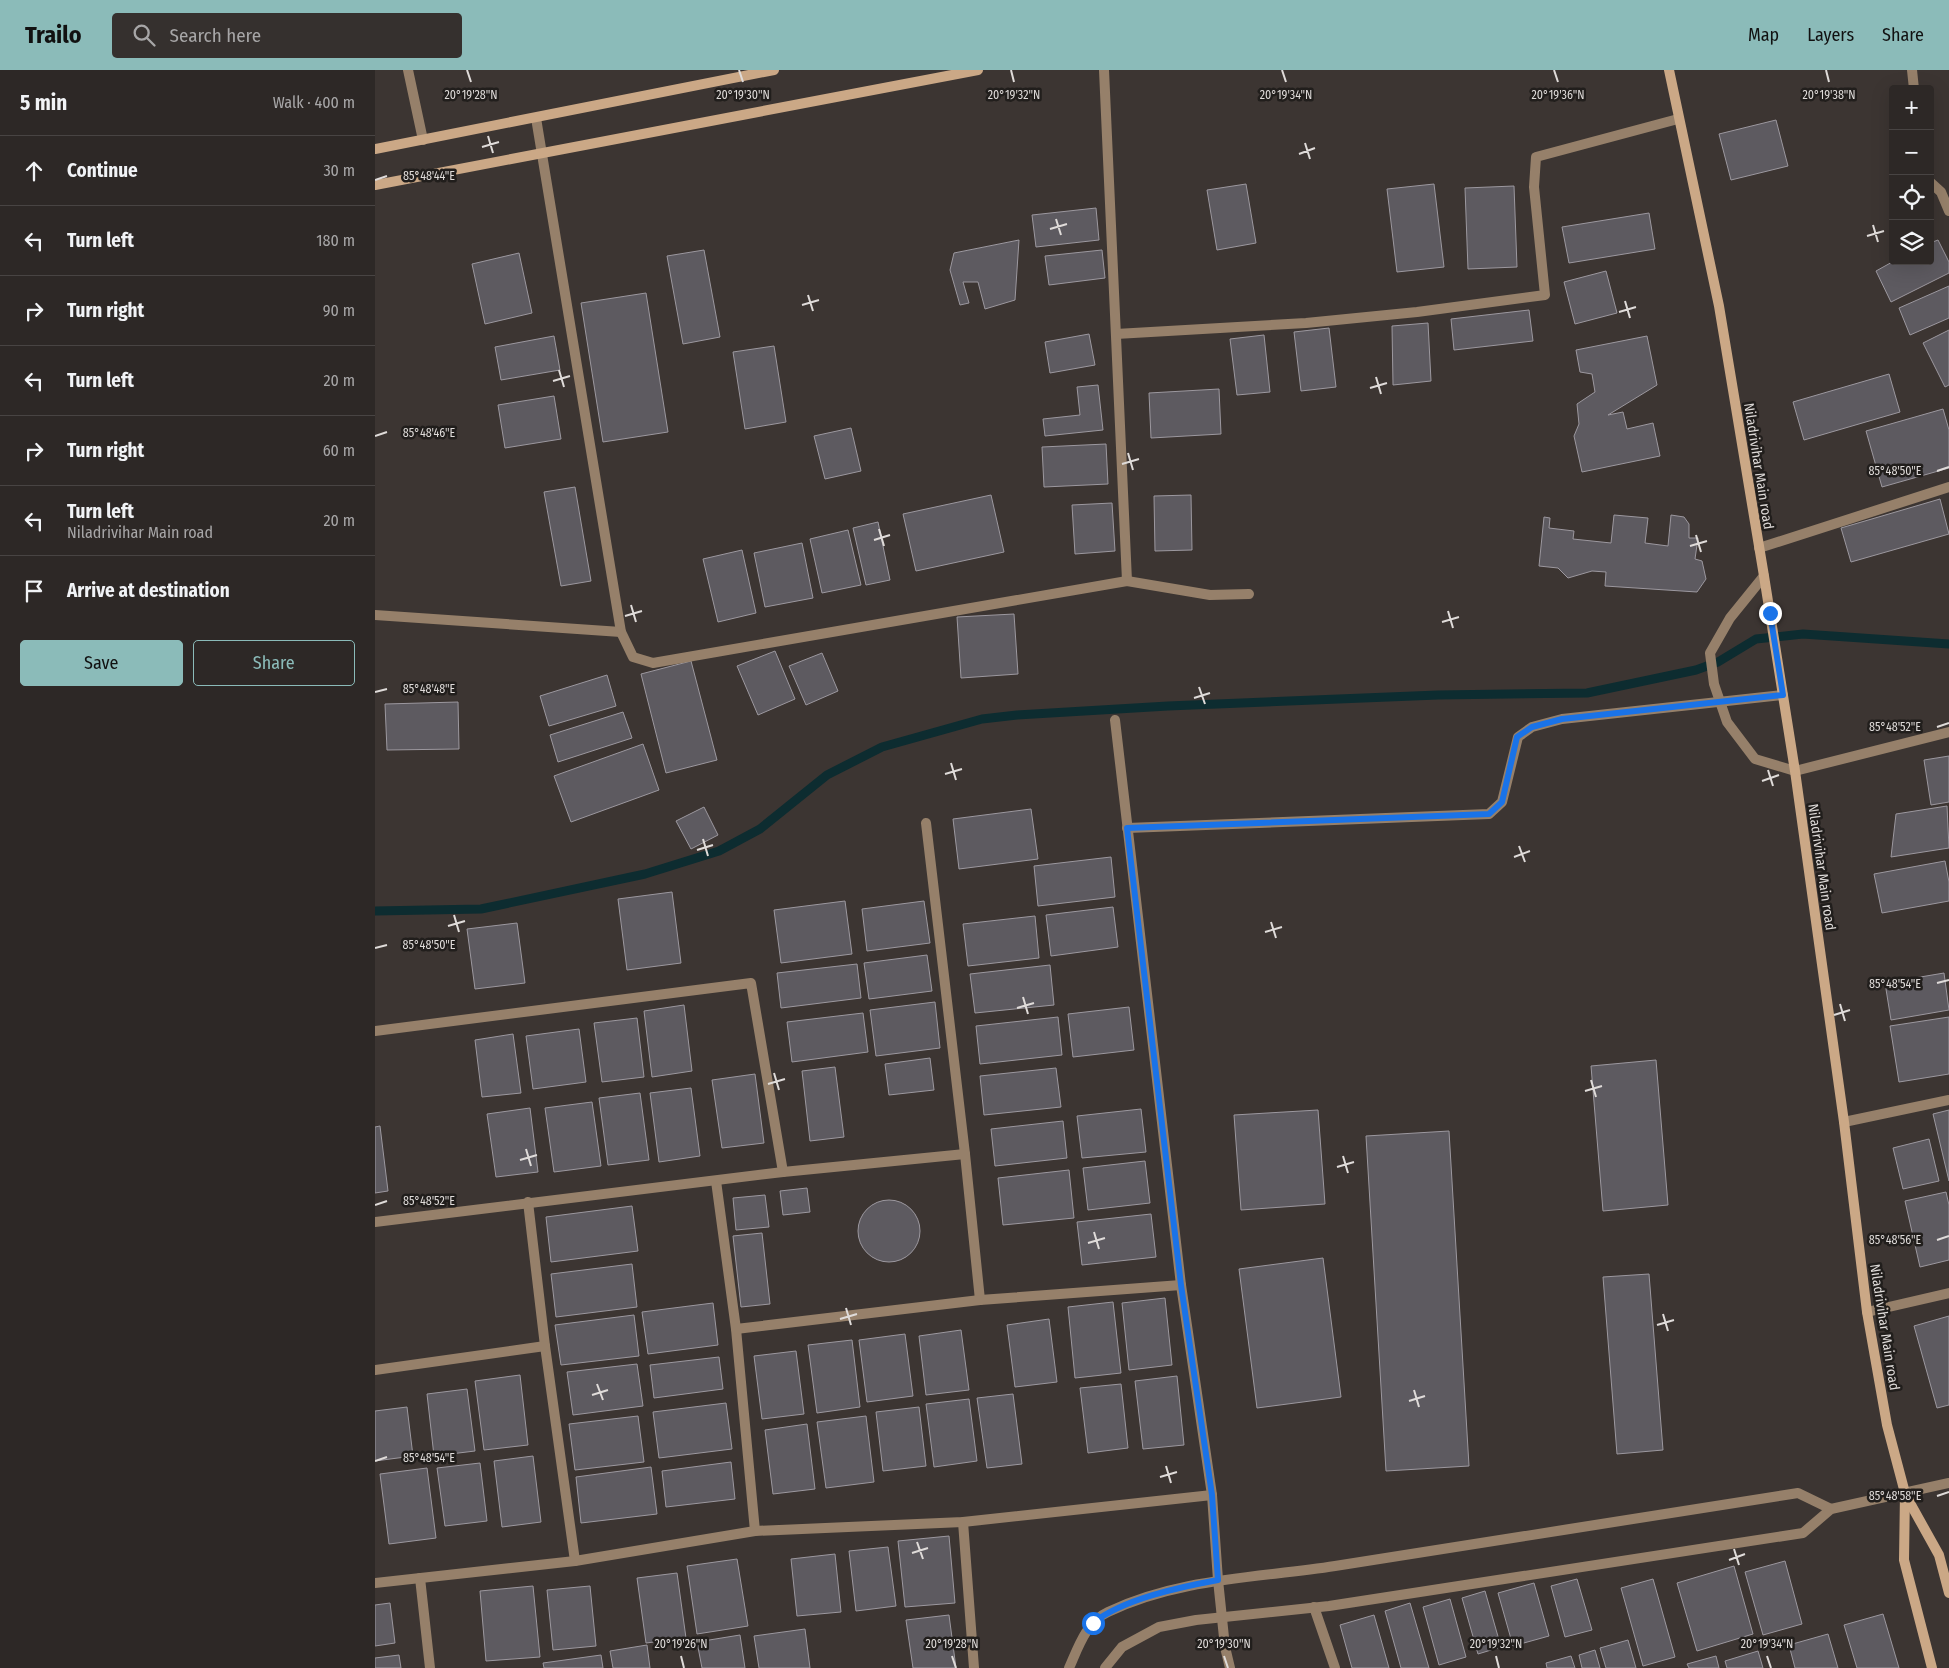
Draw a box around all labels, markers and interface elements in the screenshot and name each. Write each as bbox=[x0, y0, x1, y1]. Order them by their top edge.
search box bbox=[112, 13, 462, 58]
text: Trailo bbox=[25, 21, 82, 49]
icon: search bbox=[130, 21, 158, 49]
text: Search here bbox=[170, 24, 261, 47]
text: Map bbox=[1748, 24, 1779, 46]
text: Layers bbox=[1807, 24, 1854, 46]
text: Share bbox=[1882, 24, 1924, 46]
map controls bbox=[1889, 85, 1934, 265]
button: + bbox=[1889, 85, 1934, 130]
text: 20°19'28"N bbox=[444, 88, 498, 102]
text: 20°19'30"N bbox=[716, 88, 770, 102]
text: 20°19'32"N bbox=[988, 88, 1040, 102]
text: 20°19'34"N bbox=[1260, 88, 1312, 102]
text: 20°19'36"N bbox=[1531, 88, 1585, 102]
text: 20°19'38"N bbox=[1802, 88, 1856, 102]
text: 5 min bbox=[20, 90, 67, 116]
text: Walk · 400 m bbox=[273, 93, 355, 112]
button: − bbox=[1889, 130, 1934, 175]
icon: ahead bbox=[20, 157, 48, 185]
text: Continue bbox=[67, 159, 138, 182]
text: 30 m bbox=[323, 161, 355, 180]
text: 85°48'44"E bbox=[403, 169, 455, 183]
button: locate bbox=[1889, 175, 1934, 220]
button: layers bbox=[1889, 220, 1934, 265]
icon: left bbox=[20, 227, 48, 255]
text: Turn left bbox=[67, 229, 134, 252]
text: 180 m bbox=[316, 231, 355, 250]
icon: right bbox=[20, 297, 48, 325]
text: Turn right bbox=[67, 299, 144, 322]
text: 90 m bbox=[323, 301, 355, 320]
icon: left bbox=[20, 367, 48, 395]
text: Turn left bbox=[67, 369, 134, 392]
text: 20 m bbox=[324, 371, 355, 390]
street label: Niladrivihar Main road bbox=[1740, 402, 1777, 530]
text: 85°48'46"E bbox=[403, 426, 456, 440]
icon: right bbox=[20, 437, 48, 465]
text: Turn right bbox=[67, 439, 144, 462]
text: 60 m bbox=[323, 441, 355, 460]
text: 85°48'50"E bbox=[1869, 464, 1922, 478]
text: Turn left bbox=[67, 500, 134, 523]
icon: left bbox=[20, 507, 48, 535]
text: 20 m bbox=[324, 511, 355, 530]
text: Niladrivihar Main road bbox=[67, 523, 213, 542]
icon: arrive bbox=[20, 577, 48, 605]
text: Arrive at destination bbox=[67, 579, 230, 602]
route end bbox=[1759, 602, 1782, 625]
button: Save bbox=[20, 640, 183, 686]
button: Share bbox=[193, 640, 355, 686]
text: 85°48'48"E bbox=[403, 682, 456, 696]
text: 85°48'52"E bbox=[1869, 720, 1921, 734]
street label: Niladrivihar Main road bbox=[1804, 803, 1839, 931]
text: 85°48'50"E bbox=[403, 938, 456, 952]
text: 85°48'54"E bbox=[1869, 977, 1921, 991]
text: 85°48'52"E bbox=[403, 1194, 455, 1208]
text: 85°48'56"E bbox=[1869, 1233, 1922, 1247]
street label: Niladrivihar Main road bbox=[1866, 1263, 1903, 1391]
text: 85°48'54"E bbox=[403, 1451, 455, 1465]
text: 85°48'58"E bbox=[1869, 1489, 1922, 1503]
route start bbox=[1082, 1612, 1105, 1635]
text: 20°19'26"N bbox=[655, 1637, 707, 1651]
text: 20°19'28"N bbox=[925, 1637, 979, 1651]
text: 20°19'30"N bbox=[1197, 1637, 1251, 1651]
text: 20°19'32"N bbox=[1470, 1637, 1522, 1651]
text: 20°19'34"N bbox=[1741, 1637, 1793, 1651]

